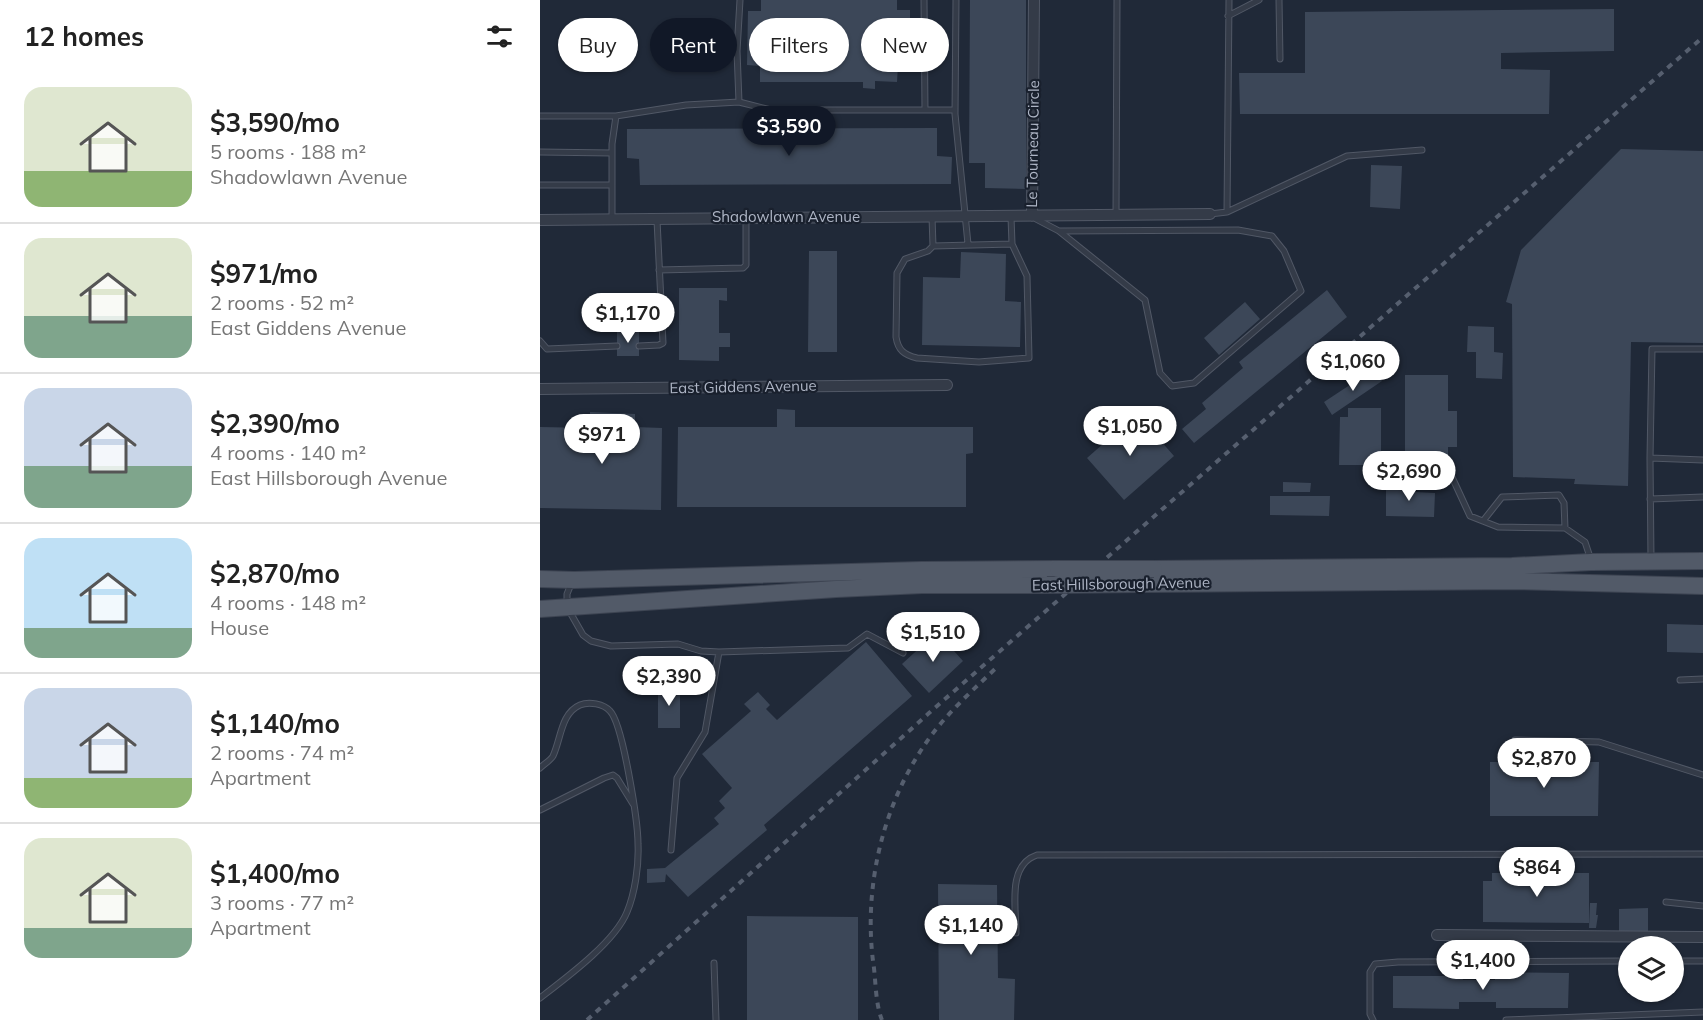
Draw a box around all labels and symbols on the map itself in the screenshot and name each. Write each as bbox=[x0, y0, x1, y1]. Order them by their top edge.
street label: Le Tourneau Circle bbox=[1022, 80, 1043, 208]
pin: $3,590 bbox=[740, 106, 838, 157]
street label: Shadowlawn Avenue bbox=[712, 207, 860, 226]
pin: $1,170 bbox=[579, 293, 677, 344]
pin: $1,060 bbox=[1304, 341, 1402, 392]
street label: East Giddens Avenue bbox=[669, 376, 817, 397]
pin: $1,050 bbox=[1081, 406, 1179, 457]
pin: $971 bbox=[566, 414, 638, 465]
pin: $2,690 bbox=[1360, 451, 1458, 502]
street label: East Hillsborough Avenue bbox=[1032, 572, 1210, 595]
pin: $1,510 bbox=[884, 612, 982, 663]
pin: $2,390 bbox=[620, 656, 718, 707]
pin: $2,870 bbox=[1495, 738, 1593, 789]
pin: $864 bbox=[1501, 847, 1573, 898]
pin: $1,140 bbox=[922, 905, 1020, 956]
pin: $1,400 bbox=[1434, 940, 1532, 991]

